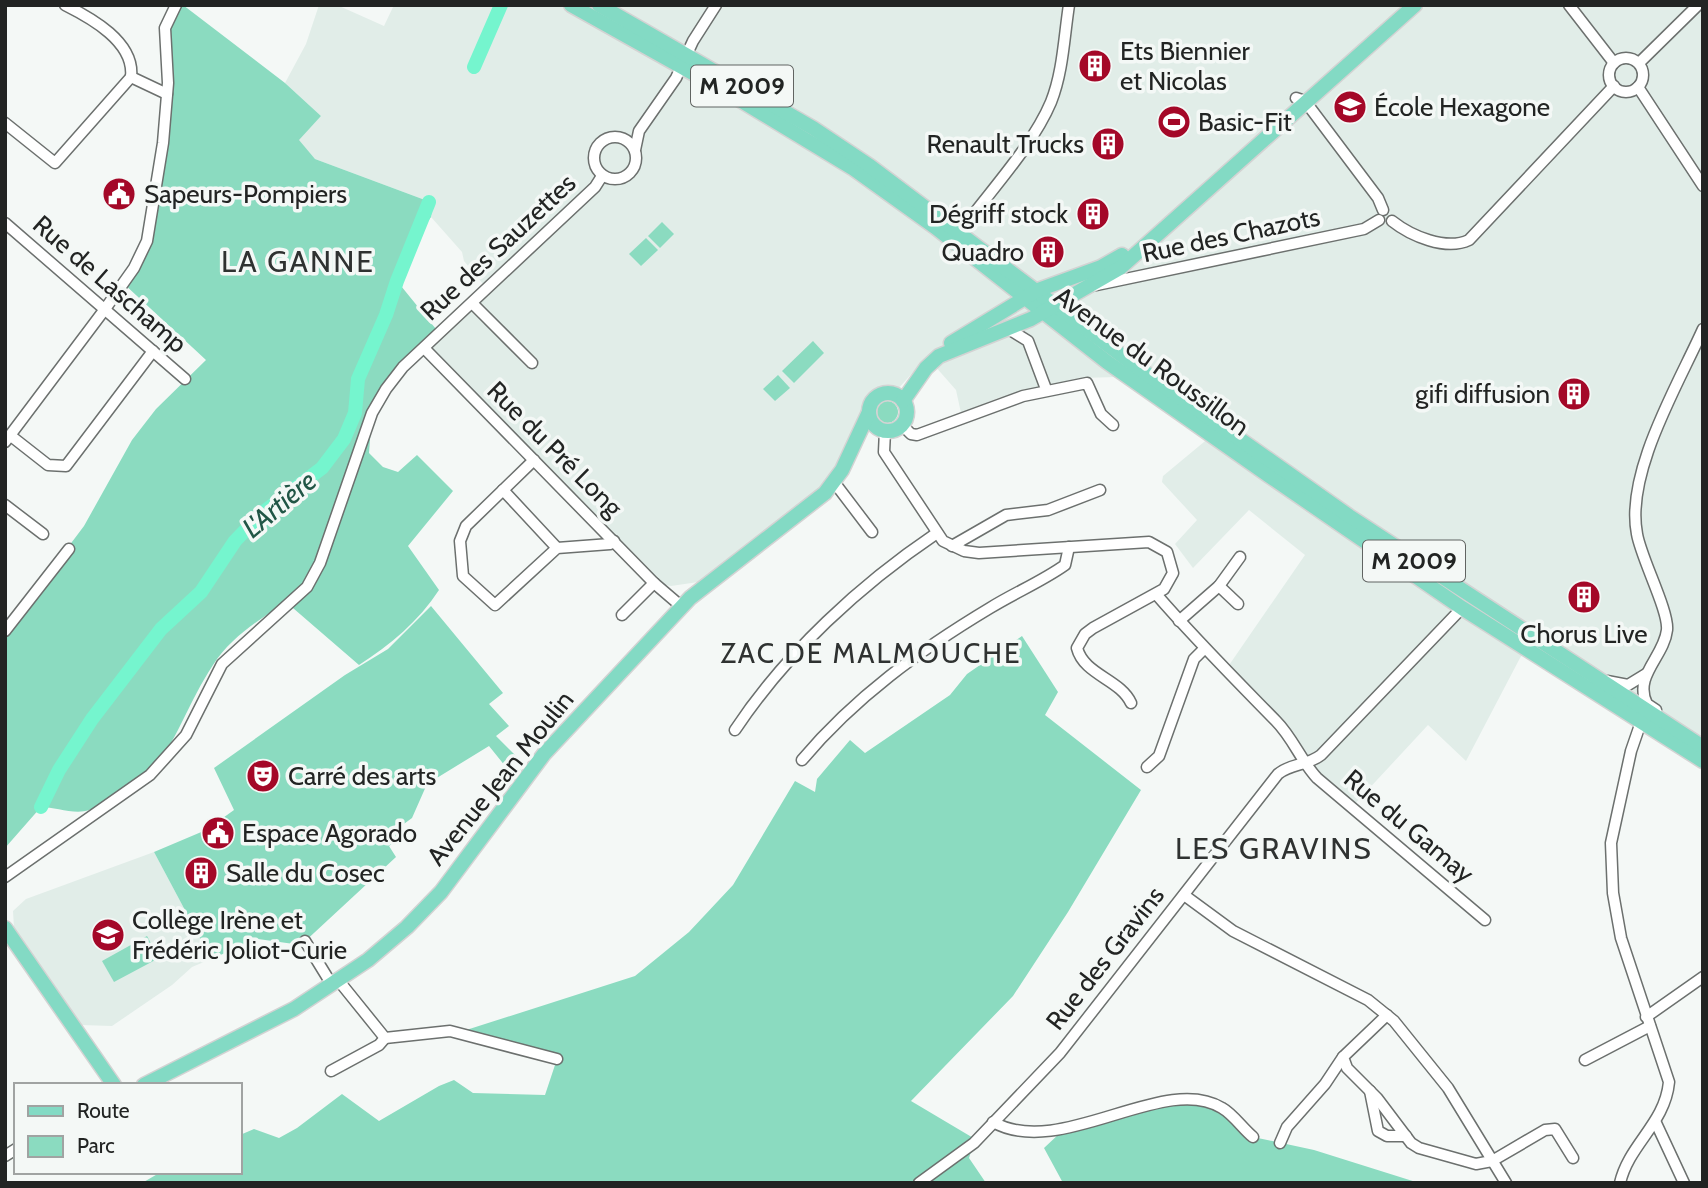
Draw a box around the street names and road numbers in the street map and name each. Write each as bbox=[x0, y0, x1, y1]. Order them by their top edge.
road number: M 2009 bbox=[691, 66, 793, 106]
street label: Rue des Sauzettes bbox=[414, 167, 582, 327]
street label: Rue des Chazots bbox=[1139, 201, 1323, 269]
street label: Rue de Laschamp bbox=[26, 208, 194, 360]
street label: Avenue du Roussillon bbox=[1048, 279, 1256, 443]
street label: Rue du Pré Long bbox=[481, 375, 630, 524]
road number: M 2009 bbox=[1363, 540, 1465, 582]
street label: Avenue Jean Moulin bbox=[420, 684, 580, 872]
street label: Rue du Gamay bbox=[1337, 762, 1481, 890]
street label: Rue des Gravins bbox=[1039, 880, 1171, 1036]

